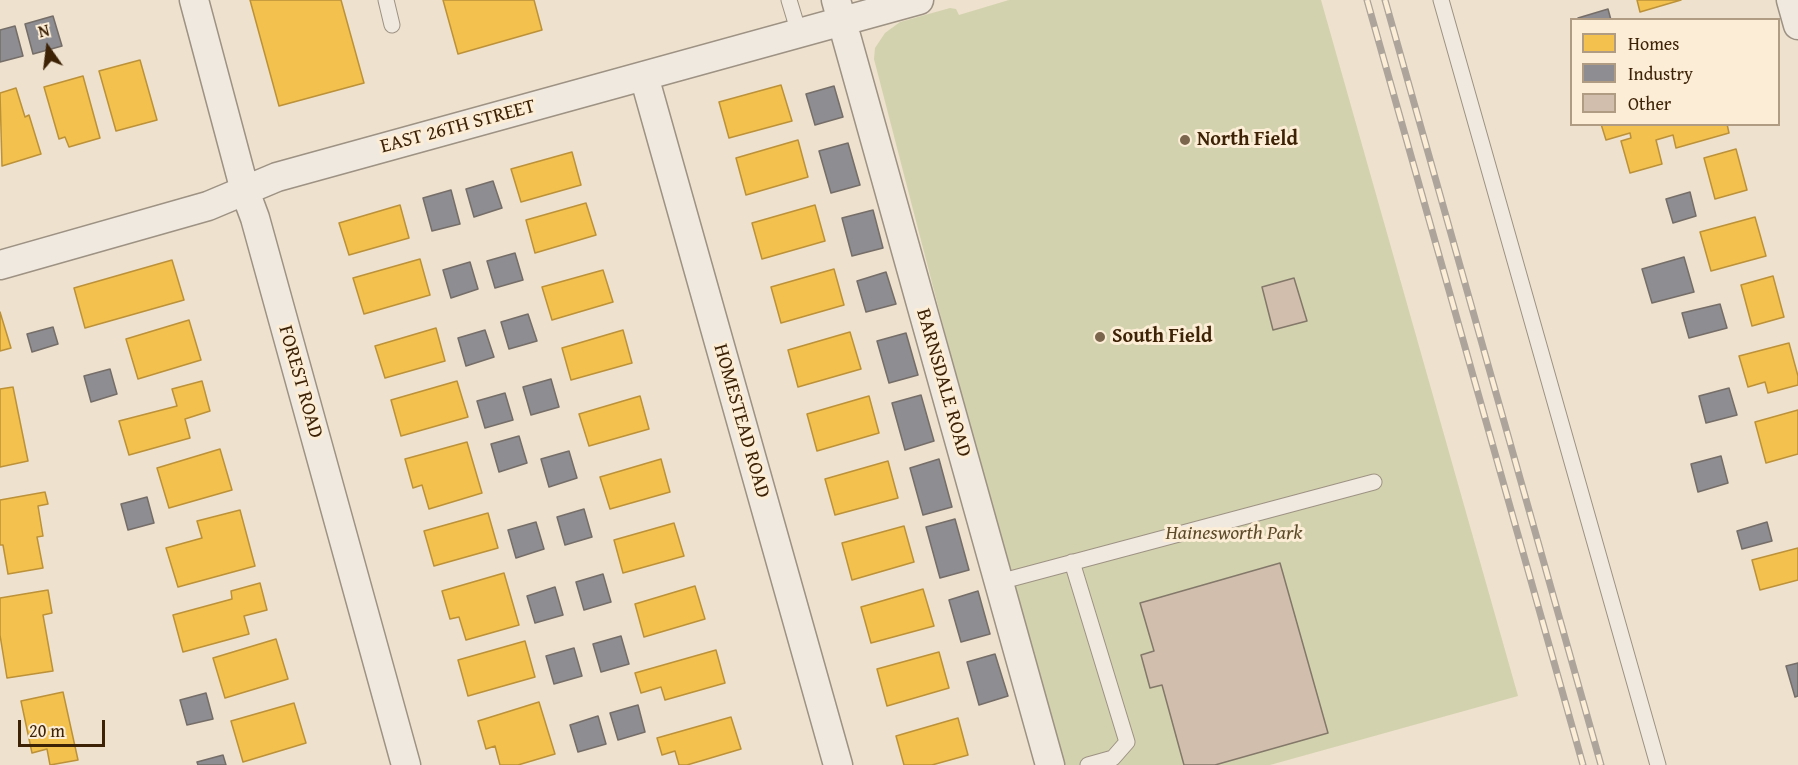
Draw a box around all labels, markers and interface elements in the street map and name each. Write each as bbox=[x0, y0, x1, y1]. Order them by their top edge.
north arrow bbox=[18, 18, 78, 78]
text: N bbox=[36, 18, 52, 43]
legend bbox=[1570, 18, 1780, 126]
text: Homes bbox=[1628, 30, 1679, 57]
text: Industry bbox=[1628, 60, 1693, 87]
text: Other bbox=[1628, 90, 1671, 117]
street label: EAST 26TH STREET bbox=[378, 95, 538, 159]
place label: North Field bbox=[1197, 128, 1298, 152]
marker: North Field bbox=[1178, 133, 1192, 147]
street label: BARNSDALE ROAD bbox=[910, 306, 976, 460]
street label: FOREST ROAD bbox=[272, 323, 328, 441]
place label: South Field bbox=[1112, 325, 1212, 349]
marker: South Field bbox=[1093, 330, 1107, 344]
street label: HOMESTEAD ROAD bbox=[708, 341, 774, 501]
park label: Hainesworth Park bbox=[1166, 522, 1302, 546]
scale bar bbox=[21, 708, 108, 746]
text: 20 m bbox=[29, 717, 65, 744]

